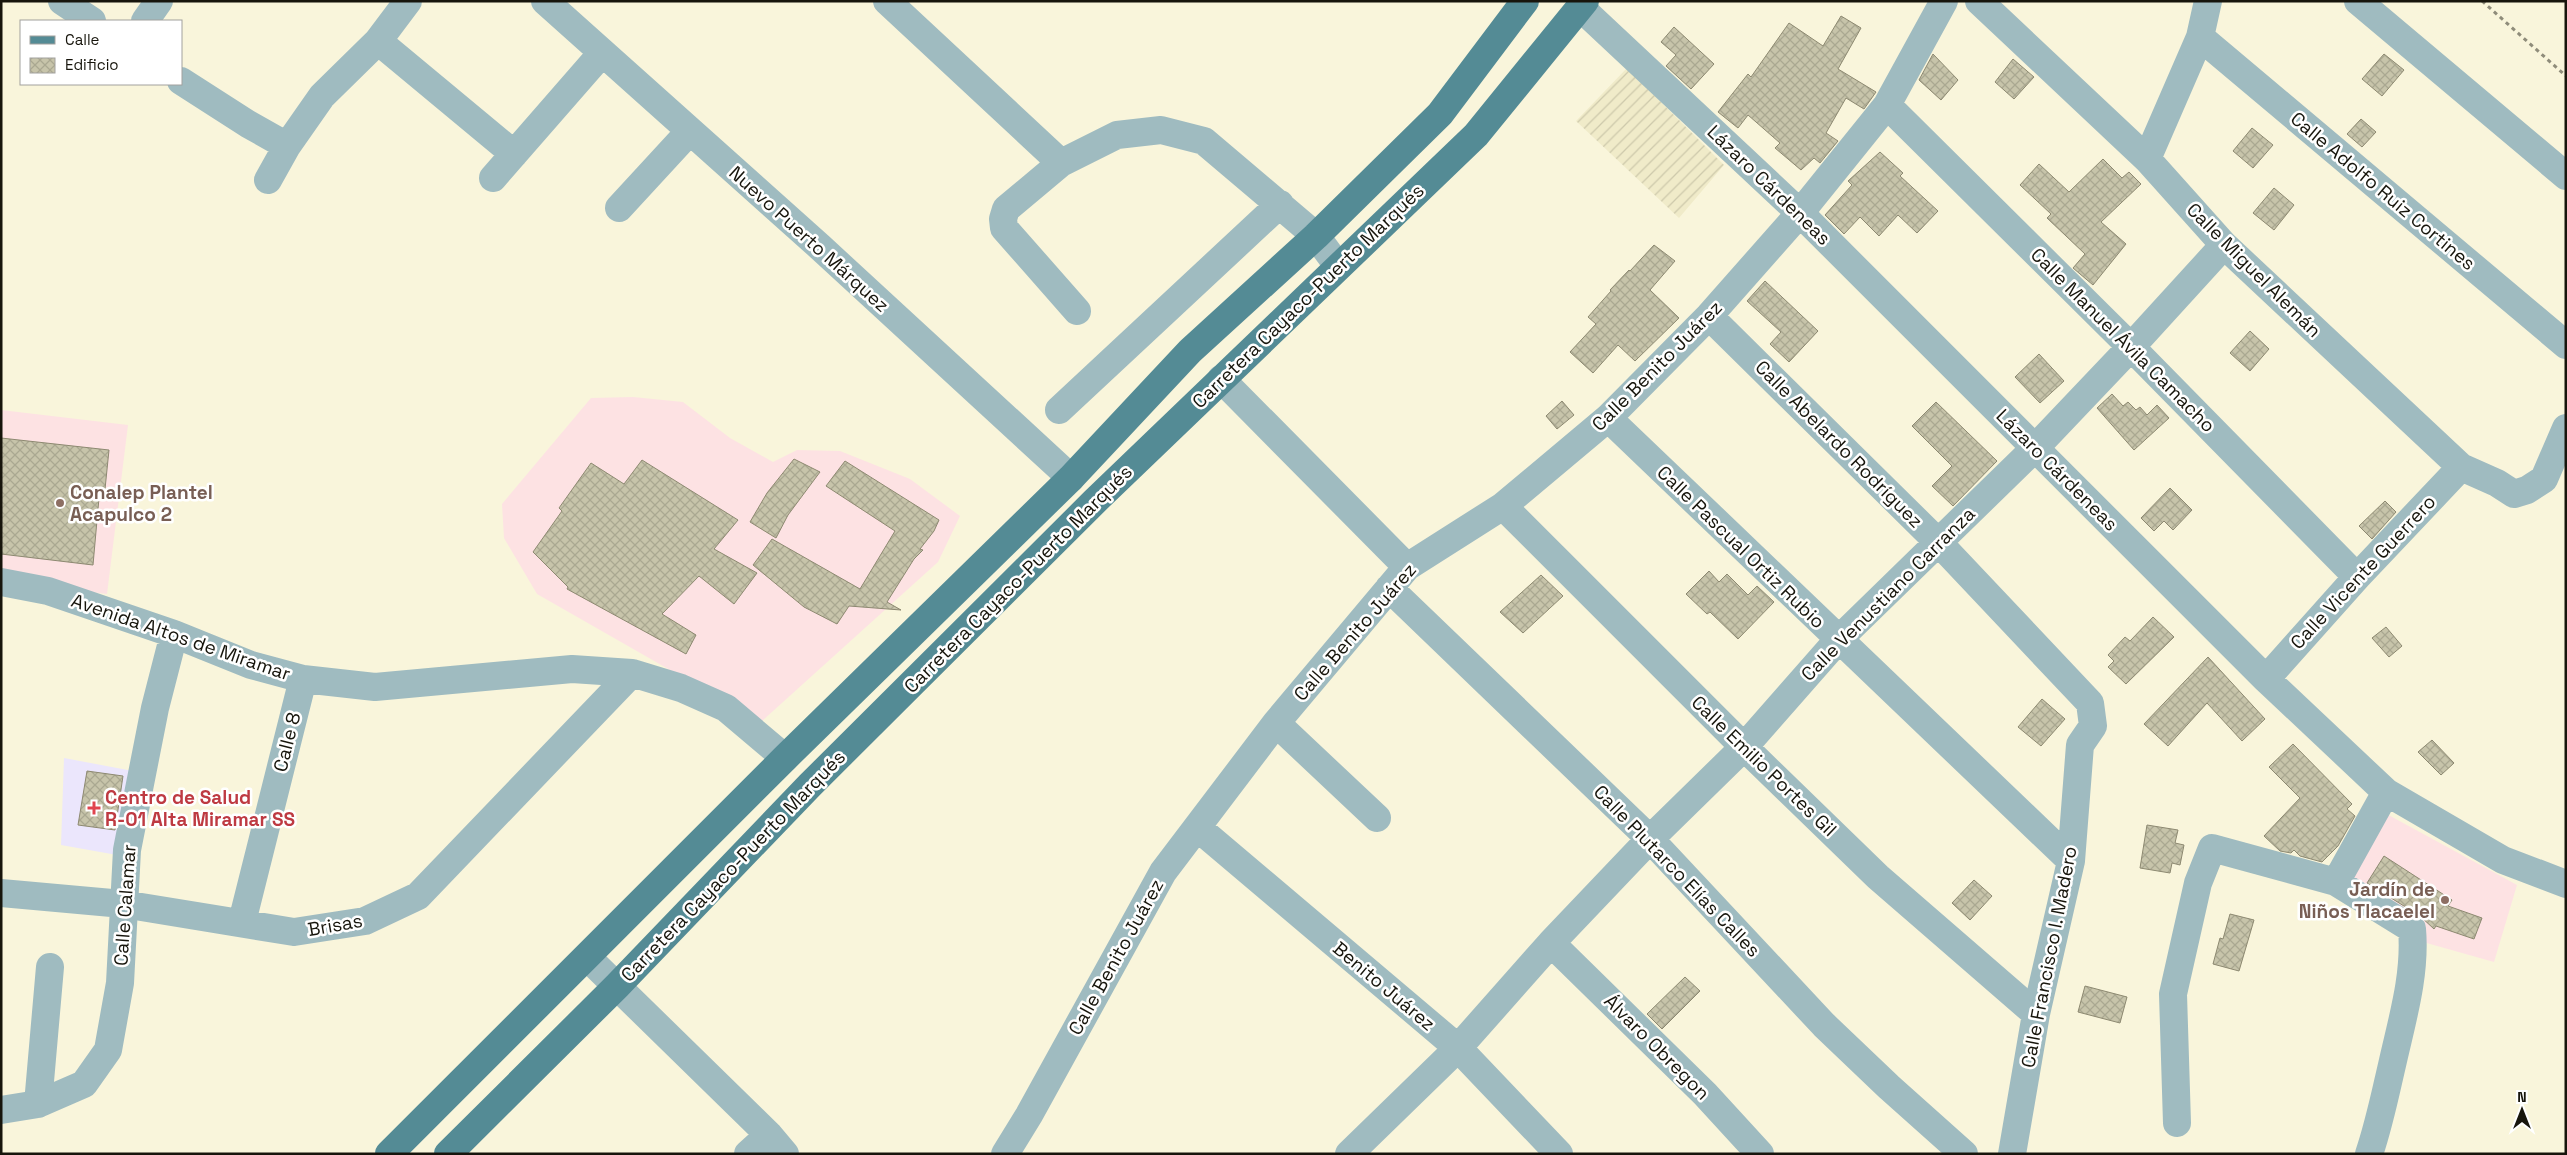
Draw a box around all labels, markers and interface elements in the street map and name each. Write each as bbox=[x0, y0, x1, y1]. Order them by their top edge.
legend bbox=[20, 20, 182, 85]
text: Calle bbox=[65, 30, 100, 49]
text: Edificio bbox=[65, 55, 119, 74]
street label: Calle Adolfo Ruiz Cortines bbox=[2285, 106, 2481, 276]
street label: Lázaro Cárdeneas bbox=[1702, 119, 1836, 251]
street label: Nuevo Puerto Márquez bbox=[724, 160, 894, 318]
street label: Carretera Cayaco-Puerto Marqués bbox=[1187, 178, 1429, 414]
street label: Calle Miguel Alemán bbox=[2181, 197, 2327, 343]
street label: Calle Manuel Ávila Camacho bbox=[2025, 242, 2221, 438]
street label: Calle Benito Juárez bbox=[1586, 295, 1728, 437]
street label: Calle Abelardo Rodríguez bbox=[1750, 355, 1928, 533]
street label: Lázaro Cárdeneas bbox=[1991, 404, 2123, 536]
street label: Carretera Cayaco-Puerto Marqués bbox=[898, 459, 1138, 699]
street label: Calle Pascual Ortiz Rubio bbox=[1652, 460, 1830, 634]
place label: Conalep Plantel Acapulco 2 bbox=[70, 480, 213, 527]
street label: Calle Vicente Guerrero bbox=[2285, 489, 2441, 655]
marker: Conalep Plantel Acapulco 2 bbox=[54, 497, 66, 509]
street label: Calle Venustiano Carranza bbox=[1796, 501, 1981, 686]
street label: Calle Benito Juárez bbox=[1288, 558, 1422, 706]
street label: Avenida Altos de Miramar bbox=[68, 588, 294, 686]
street label: Calle Emilio Portes Gil bbox=[1686, 690, 1842, 842]
street label: Calle 8 bbox=[268, 710, 306, 774]
street label: Carretera Cayaco-Puerto Marqués bbox=[615, 745, 851, 987]
street label: Calle Plutarco Elías Calles bbox=[1588, 780, 1766, 962]
place label: Centro de Salud R-01 Alta Miramar SS bbox=[105, 785, 295, 832]
marker: Centro de Salud R-01 Alta Miramar SS bbox=[87, 801, 101, 815]
street label: Calle Calamar bbox=[108, 843, 142, 967]
street label: Calle Francisco I. Madero bbox=[2015, 844, 2083, 1070]
street label: Calle Benito Juárez bbox=[1063, 875, 1169, 1039]
place label: Jardín de Niños Tlacaelel bbox=[2299, 877, 2435, 924]
marker: Jardín de Niños Tlacaelel bbox=[2439, 894, 2451, 906]
street label: Brisas bbox=[306, 908, 364, 942]
street label: Benito Juárez bbox=[1328, 936, 1440, 1036]
street label: Álvaro Obregon bbox=[1599, 989, 1715, 1105]
north arrow bbox=[2497, 1085, 2547, 1135]
text: N bbox=[2517, 1088, 2527, 1106]

